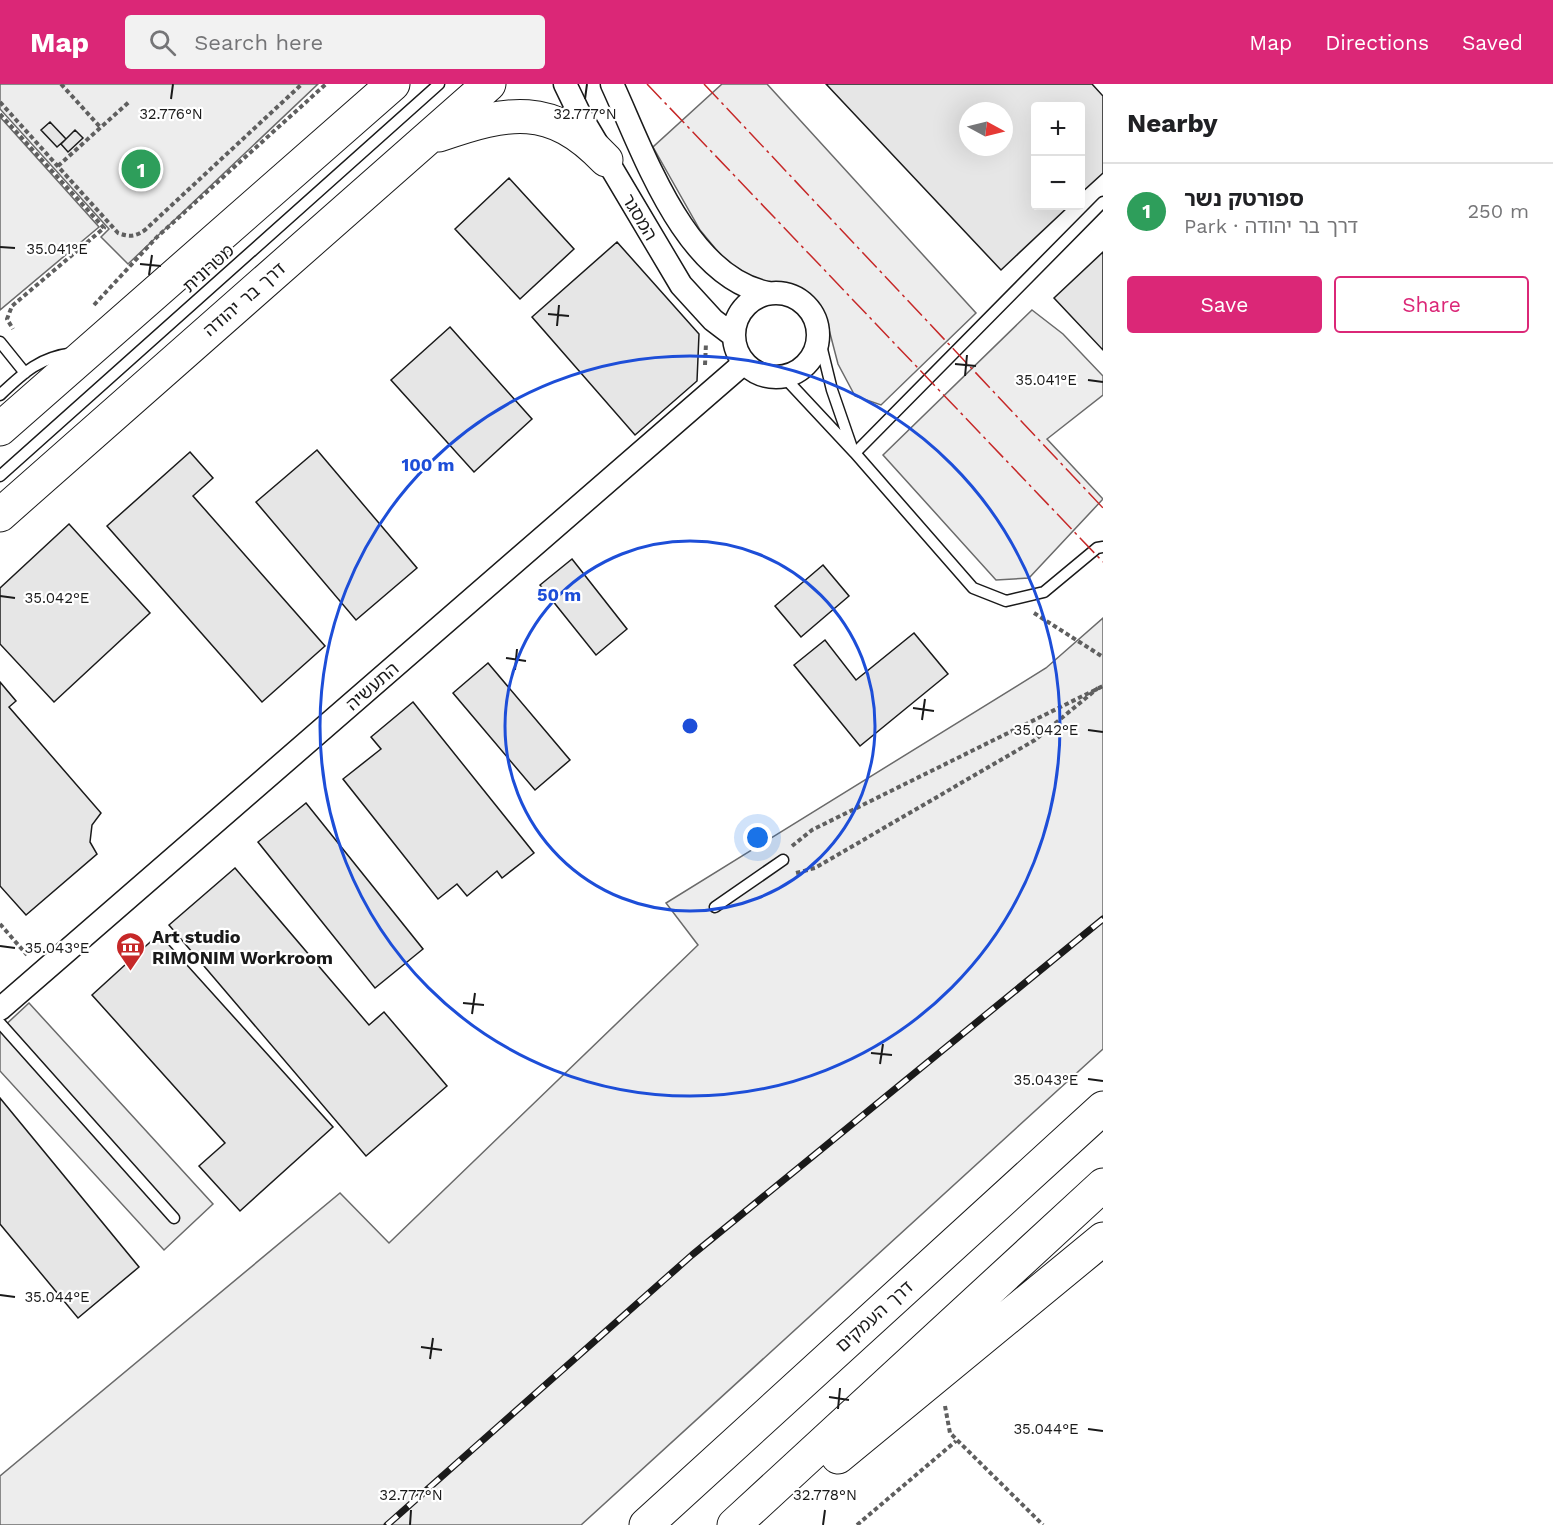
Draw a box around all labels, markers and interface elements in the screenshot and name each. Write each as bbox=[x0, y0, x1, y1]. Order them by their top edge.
search box bbox=[125, 15, 545, 69]
text: Map bbox=[30, 26, 89, 59]
icon: search bbox=[146, 26, 179, 59]
text: Search here bbox=[194, 30, 323, 55]
text: Map bbox=[1249, 30, 1292, 55]
text: Directions bbox=[1325, 30, 1429, 55]
text: Saved bbox=[1462, 30, 1523, 55]
north arrow bbox=[959, 102, 1013, 156]
map controls bbox=[1031, 102, 1085, 210]
button: + bbox=[1031, 102, 1085, 156]
text: 32.776°N bbox=[139, 105, 203, 123]
text: 32.777°N bbox=[553, 105, 617, 123]
text: Nearby bbox=[1127, 108, 1218, 138]
pin: 1 bbox=[122, 146, 160, 191]
button: − bbox=[1031, 156, 1085, 210]
text: ספורטק נשר bbox=[1184, 186, 1304, 211]
street label: המסגר bbox=[618, 190, 662, 244]
text: 1 bbox=[1142, 199, 1151, 223]
text: 250 m bbox=[1467, 199, 1529, 223]
text: Park · דרך בר יהודה bbox=[1184, 214, 1358, 238]
street label: מטרונית bbox=[178, 239, 238, 296]
text: 35.041°E bbox=[26, 240, 88, 258]
street label: דרך בר יהודה bbox=[199, 257, 290, 340]
button: Save bbox=[1127, 276, 1322, 333]
button: Share bbox=[1334, 276, 1529, 333]
text: 35.041°E bbox=[1015, 371, 1077, 389]
text: 100 m bbox=[401, 454, 455, 475]
text: 50 m bbox=[537, 584, 581, 605]
text: 35.042°E bbox=[25, 589, 89, 607]
street label: התעשיה bbox=[341, 657, 403, 715]
centre of rings bbox=[680, 716, 700, 736]
text: 35.042°E bbox=[1014, 721, 1078, 739]
your location bbox=[743, 823, 772, 852]
place label: Art studio RIMONIM Workroom bbox=[152, 926, 333, 968]
museum icon: Art studio RIMONIM Workroom bbox=[115, 930, 147, 972]
text: 35.043°E bbox=[25, 939, 89, 957]
text: 35.043°E bbox=[1014, 1071, 1078, 1089]
street label: דרך העמקים bbox=[831, 1276, 917, 1356]
text: 35.044°E bbox=[24, 1288, 90, 1306]
text: 35.044°E bbox=[1013, 1420, 1079, 1438]
text: 32.777°N bbox=[379, 1486, 443, 1504]
text: 32.778°N bbox=[793, 1486, 857, 1504]

